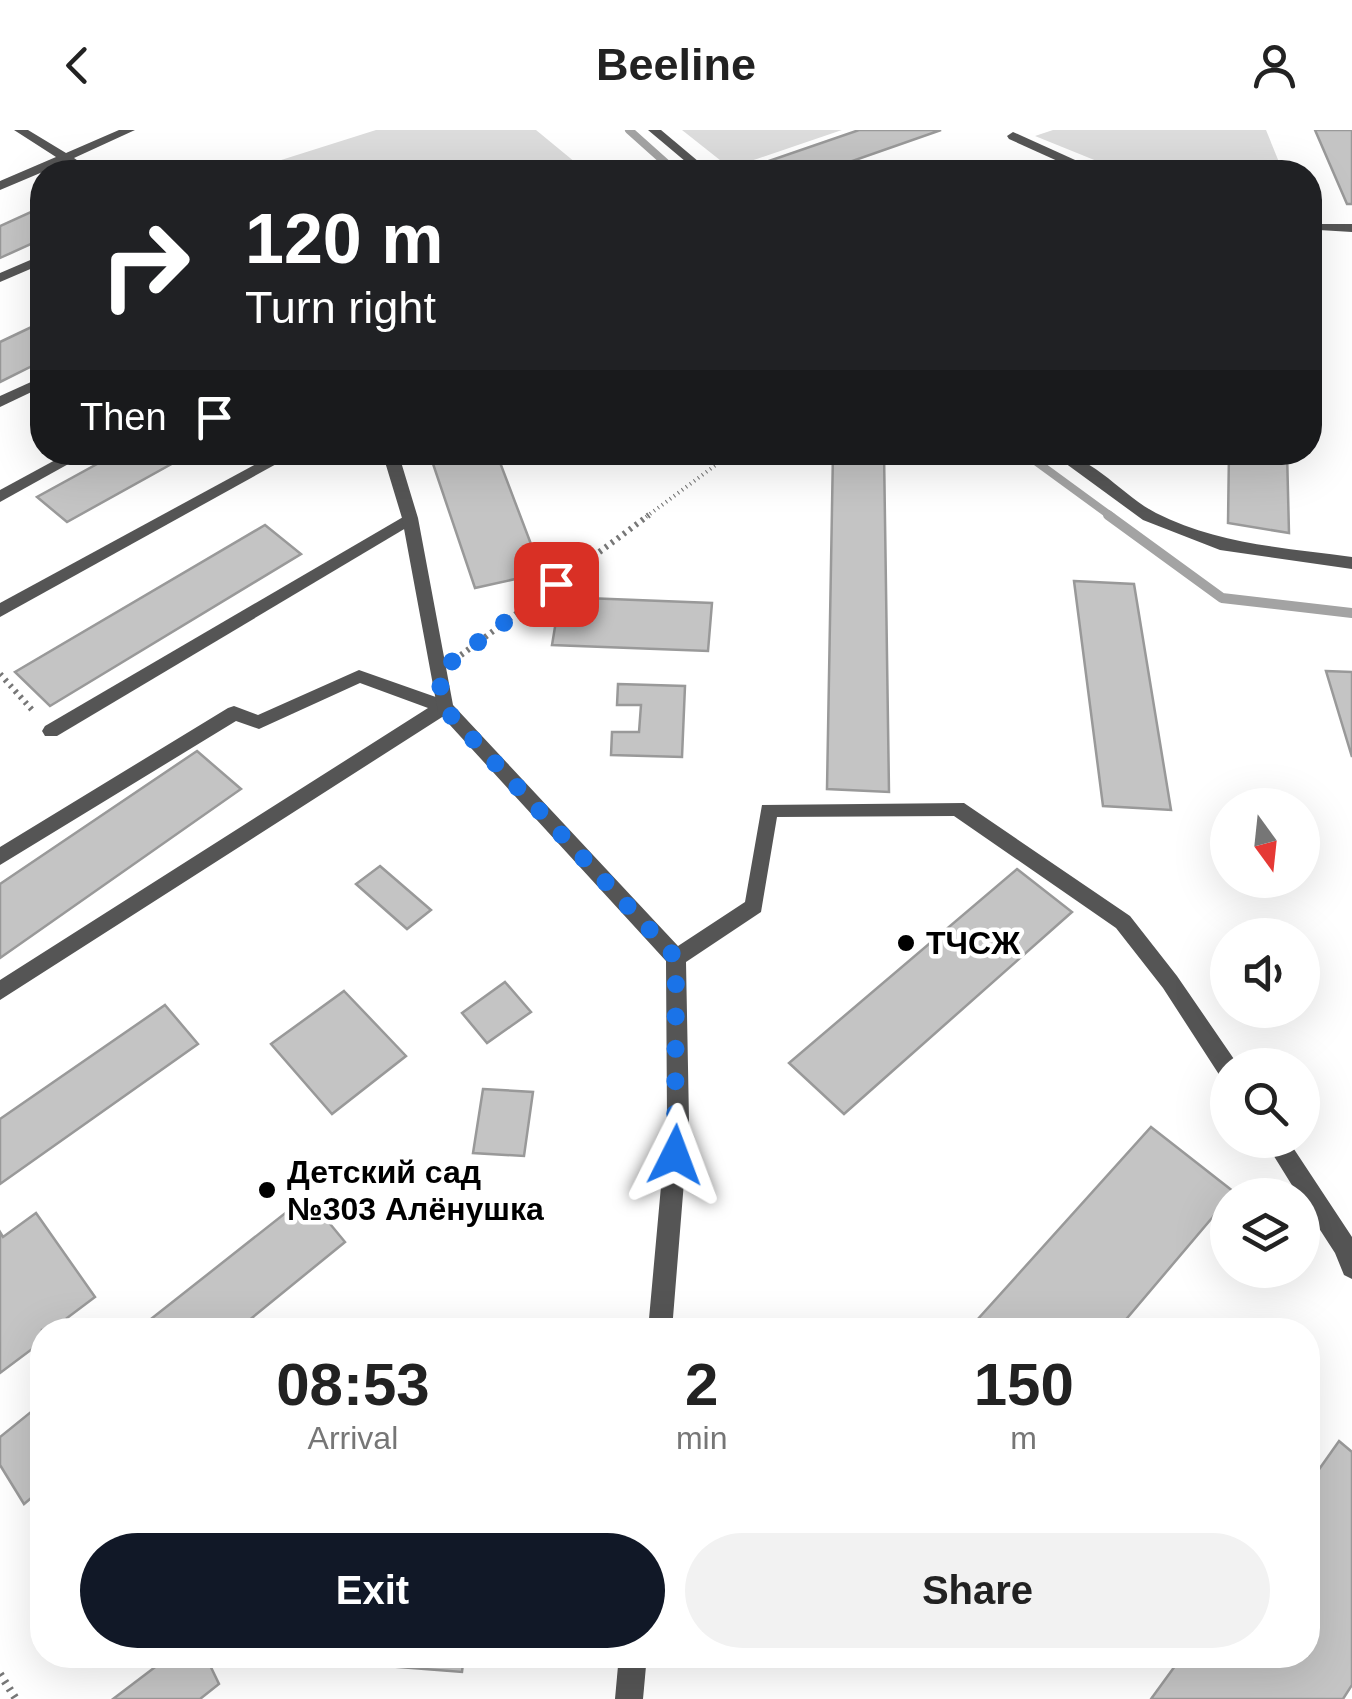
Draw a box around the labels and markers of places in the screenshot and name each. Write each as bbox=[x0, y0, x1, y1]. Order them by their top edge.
pin bbox=[514, 542, 599, 627]
place label: ТЧСЖ bbox=[926, 925, 1021, 961]
marker: ТЧСЖ bbox=[895, 932, 917, 954]
place label: Детский сад №303 Алёнушка bbox=[287, 1154, 544, 1227]
marker: Детский сад №303 Алёнушка bbox=[256, 1179, 278, 1201]

